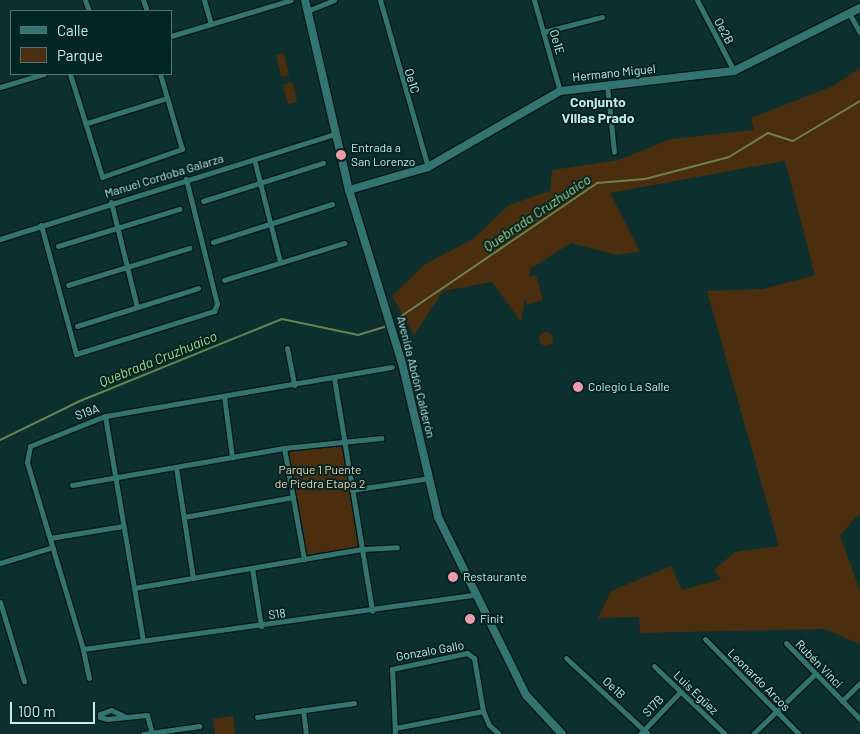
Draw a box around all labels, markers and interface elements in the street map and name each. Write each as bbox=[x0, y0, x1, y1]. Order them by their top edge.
legend bbox=[10, 10, 172, 75]
street label: Oe2B bbox=[711, 15, 737, 47]
text: Calle bbox=[57, 21, 89, 39]
street label: Oe1E bbox=[547, 28, 567, 56]
text: Parque bbox=[57, 46, 103, 64]
street label: Hermano Miguel bbox=[572, 61, 656, 85]
street label: Oe1C bbox=[402, 67, 422, 95]
district label: Conjunto Villas Prado bbox=[561, 94, 635, 126]
place label: Entrada a San Lorenzo bbox=[351, 141, 415, 169]
marker: Entrada a San Lorenzo bbox=[335, 149, 347, 161]
street label: Manuel Cordoba Galarza bbox=[103, 151, 225, 201]
water label: Quebrada Cruzhuaico bbox=[480, 171, 594, 255]
street label: Avenida Abdón Calderón bbox=[394, 314, 438, 440]
water label: Quebrada Cruzhuaico bbox=[96, 328, 220, 390]
place label: Colegio La Salle bbox=[588, 380, 670, 394]
marker: Colegio La Salle bbox=[572, 381, 584, 393]
street label: S19A bbox=[73, 401, 101, 423]
park label: Parque 1 Puente de Piedra Etapa 2 bbox=[275, 463, 365, 491]
place label: Restaurante bbox=[463, 570, 527, 584]
marker: Restaurante bbox=[447, 571, 459, 583]
street label: S18 bbox=[267, 606, 287, 622]
place label: Finit bbox=[480, 612, 504, 626]
marker: Finit bbox=[464, 613, 476, 625]
street label: Rubén Vinci bbox=[793, 637, 845, 691]
street label: Gonzalo Gallo bbox=[395, 638, 465, 664]
street label: Leonardo Arcos bbox=[725, 646, 793, 714]
street label: Luis Egüez bbox=[671, 668, 721, 718]
street label: Oe1B bbox=[600, 674, 628, 702]
scale bar bbox=[12, 692, 98, 724]
street label: S17B bbox=[639, 692, 667, 720]
text: 100 m bbox=[18, 702, 56, 720]

